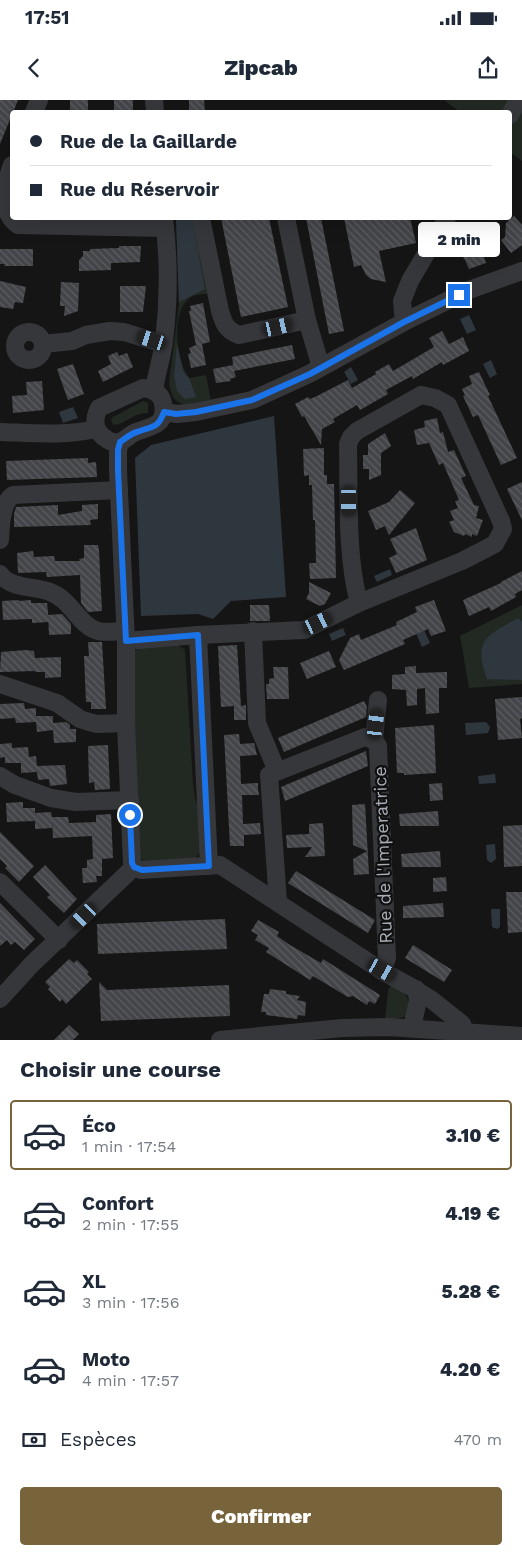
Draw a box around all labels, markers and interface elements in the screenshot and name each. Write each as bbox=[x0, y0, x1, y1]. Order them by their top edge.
text: 17:51 bbox=[25, 6, 69, 29]
icon: back bbox=[20, 54, 48, 82]
icon: share bbox=[474, 54, 502, 82]
text: Zipcab bbox=[224, 55, 298, 80]
text: Rue de la Gaillarde bbox=[60, 130, 237, 153]
text: Rue du Réservoir bbox=[60, 178, 219, 201]
callout: 2 min bbox=[418, 222, 500, 258]
text: 2 min bbox=[437, 230, 481, 249]
route end bbox=[448, 284, 470, 306]
car bbox=[261, 316, 294, 338]
car bbox=[135, 328, 168, 352]
car bbox=[341, 486, 356, 516]
car bbox=[301, 610, 334, 636]
car bbox=[366, 708, 385, 740]
street label: Rue de l'Imperatrice bbox=[369, 766, 396, 944]
route start bbox=[119, 804, 141, 826]
car bbox=[67, 900, 100, 932]
car bbox=[365, 956, 398, 984]
text: Choisir une course bbox=[20, 1057, 221, 1082]
icon: car bbox=[22, 1113, 67, 1158]
text: Éco bbox=[82, 1114, 116, 1137]
text: 3.10 € bbox=[446, 1124, 500, 1147]
text: 1 min · 17:54 bbox=[82, 1137, 176, 1156]
icon: car bbox=[22, 1191, 67, 1236]
text: Confort bbox=[82, 1192, 153, 1215]
text: 4.19 € bbox=[445, 1202, 500, 1225]
text: 2 min · 17:55 bbox=[82, 1215, 179, 1234]
icon: car bbox=[22, 1269, 67, 1314]
text: XL bbox=[82, 1270, 106, 1293]
text: 5.28 € bbox=[441, 1280, 500, 1303]
text: 3 min · 17:56 bbox=[82, 1293, 179, 1312]
icon: car bbox=[22, 1347, 67, 1392]
text: Moto bbox=[82, 1348, 130, 1371]
text: 4.20 € bbox=[440, 1358, 500, 1381]
text: 4 min · 17:57 bbox=[82, 1371, 179, 1390]
icon: cash bbox=[20, 1426, 48, 1454]
text: Espèces bbox=[60, 1428, 137, 1451]
text: 470 m bbox=[454, 1430, 502, 1449]
button: Confirmer bbox=[20, 1487, 502, 1545]

